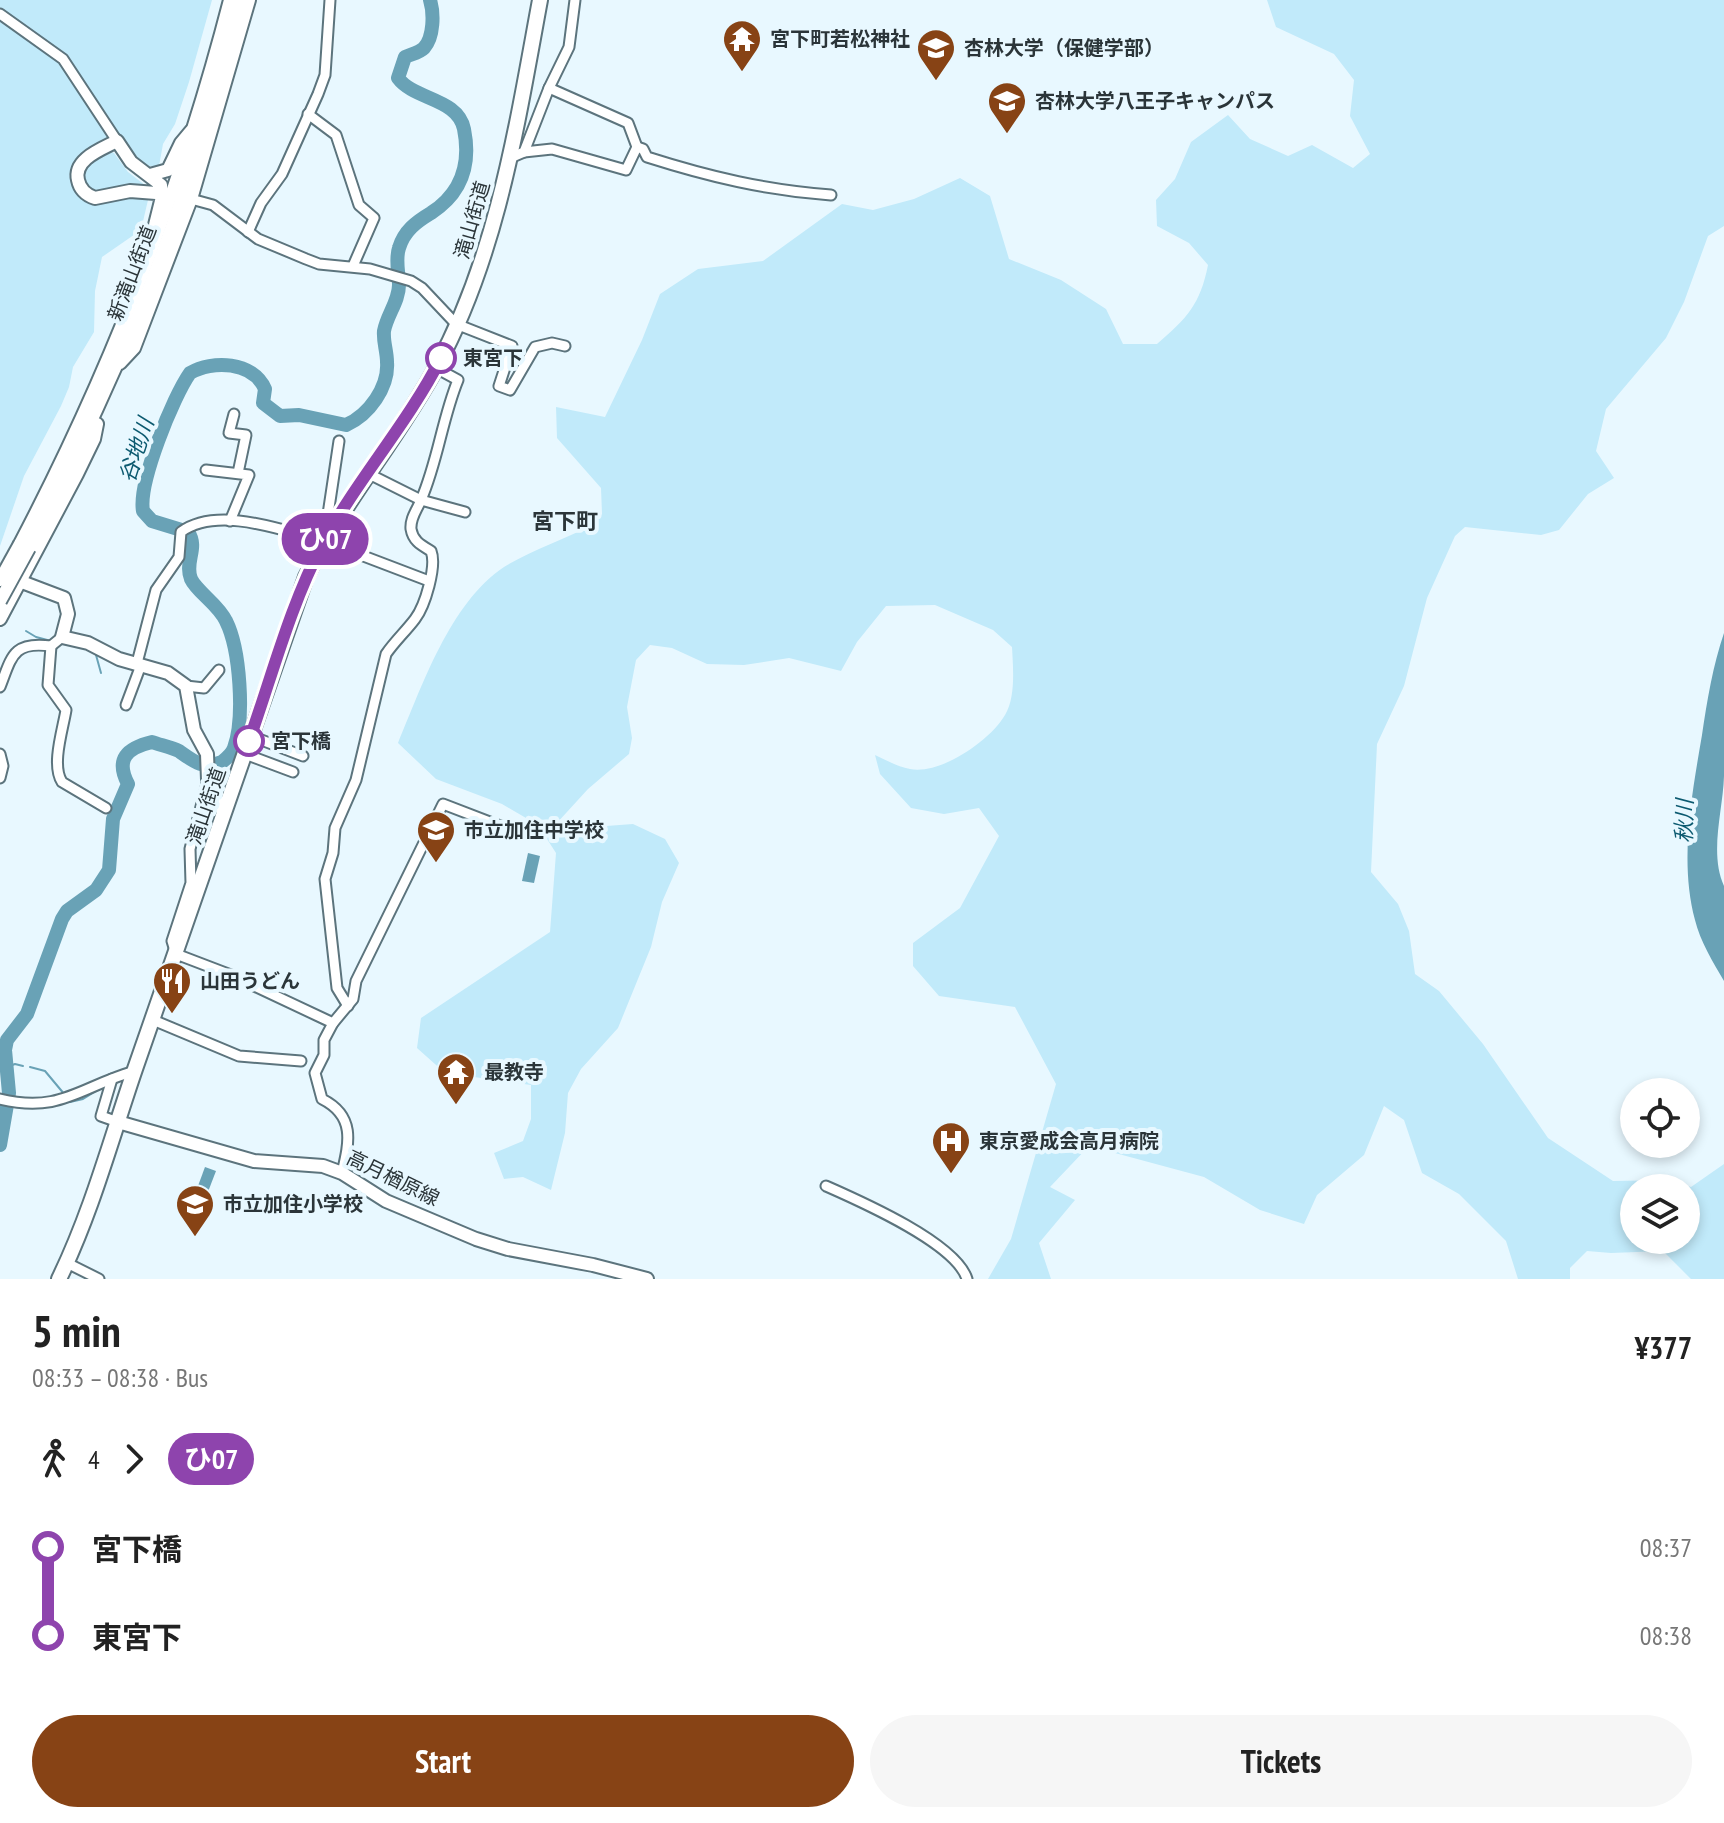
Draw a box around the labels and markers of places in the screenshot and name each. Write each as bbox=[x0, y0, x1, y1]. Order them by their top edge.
temple icon: 宮下町若松神社 bbox=[721, 18, 763, 73]
place label: 宮下町若松神社 bbox=[770, 26, 910, 52]
school or university icon: 杏林大学（保健学部） bbox=[915, 27, 957, 82]
place label: 杏林大学（保健学部） bbox=[964, 35, 1164, 61]
school or university icon: 杏林大学八王子キャンパス bbox=[986, 80, 1028, 135]
place label: 杏林大学八王子キャンパス bbox=[1035, 88, 1275, 114]
marker: 東宮下 bbox=[426, 343, 456, 373]
place label: 東宮下 bbox=[463, 345, 523, 371]
marker: 宮下橋 bbox=[234, 726, 264, 756]
place label: 宮下橋 bbox=[271, 728, 331, 754]
school or university icon: 市立加住中学校 bbox=[415, 809, 457, 864]
place label: 市立加住中学校 bbox=[464, 817, 604, 843]
restaurant icon: 山田うどん bbox=[151, 960, 193, 1015]
place label: 山田うどん bbox=[200, 968, 300, 994]
temple icon: 最教寺 bbox=[435, 1051, 477, 1106]
place label: 最教寺 bbox=[484, 1059, 544, 1085]
hospital icon: 東京愛成会高月病院 bbox=[930, 1120, 972, 1175]
place label: 東京愛成会高月病院 bbox=[979, 1128, 1159, 1154]
school or university icon: 市立加住小学校 bbox=[174, 1183, 216, 1238]
place label: 市立加住小学校 bbox=[223, 1191, 363, 1217]

